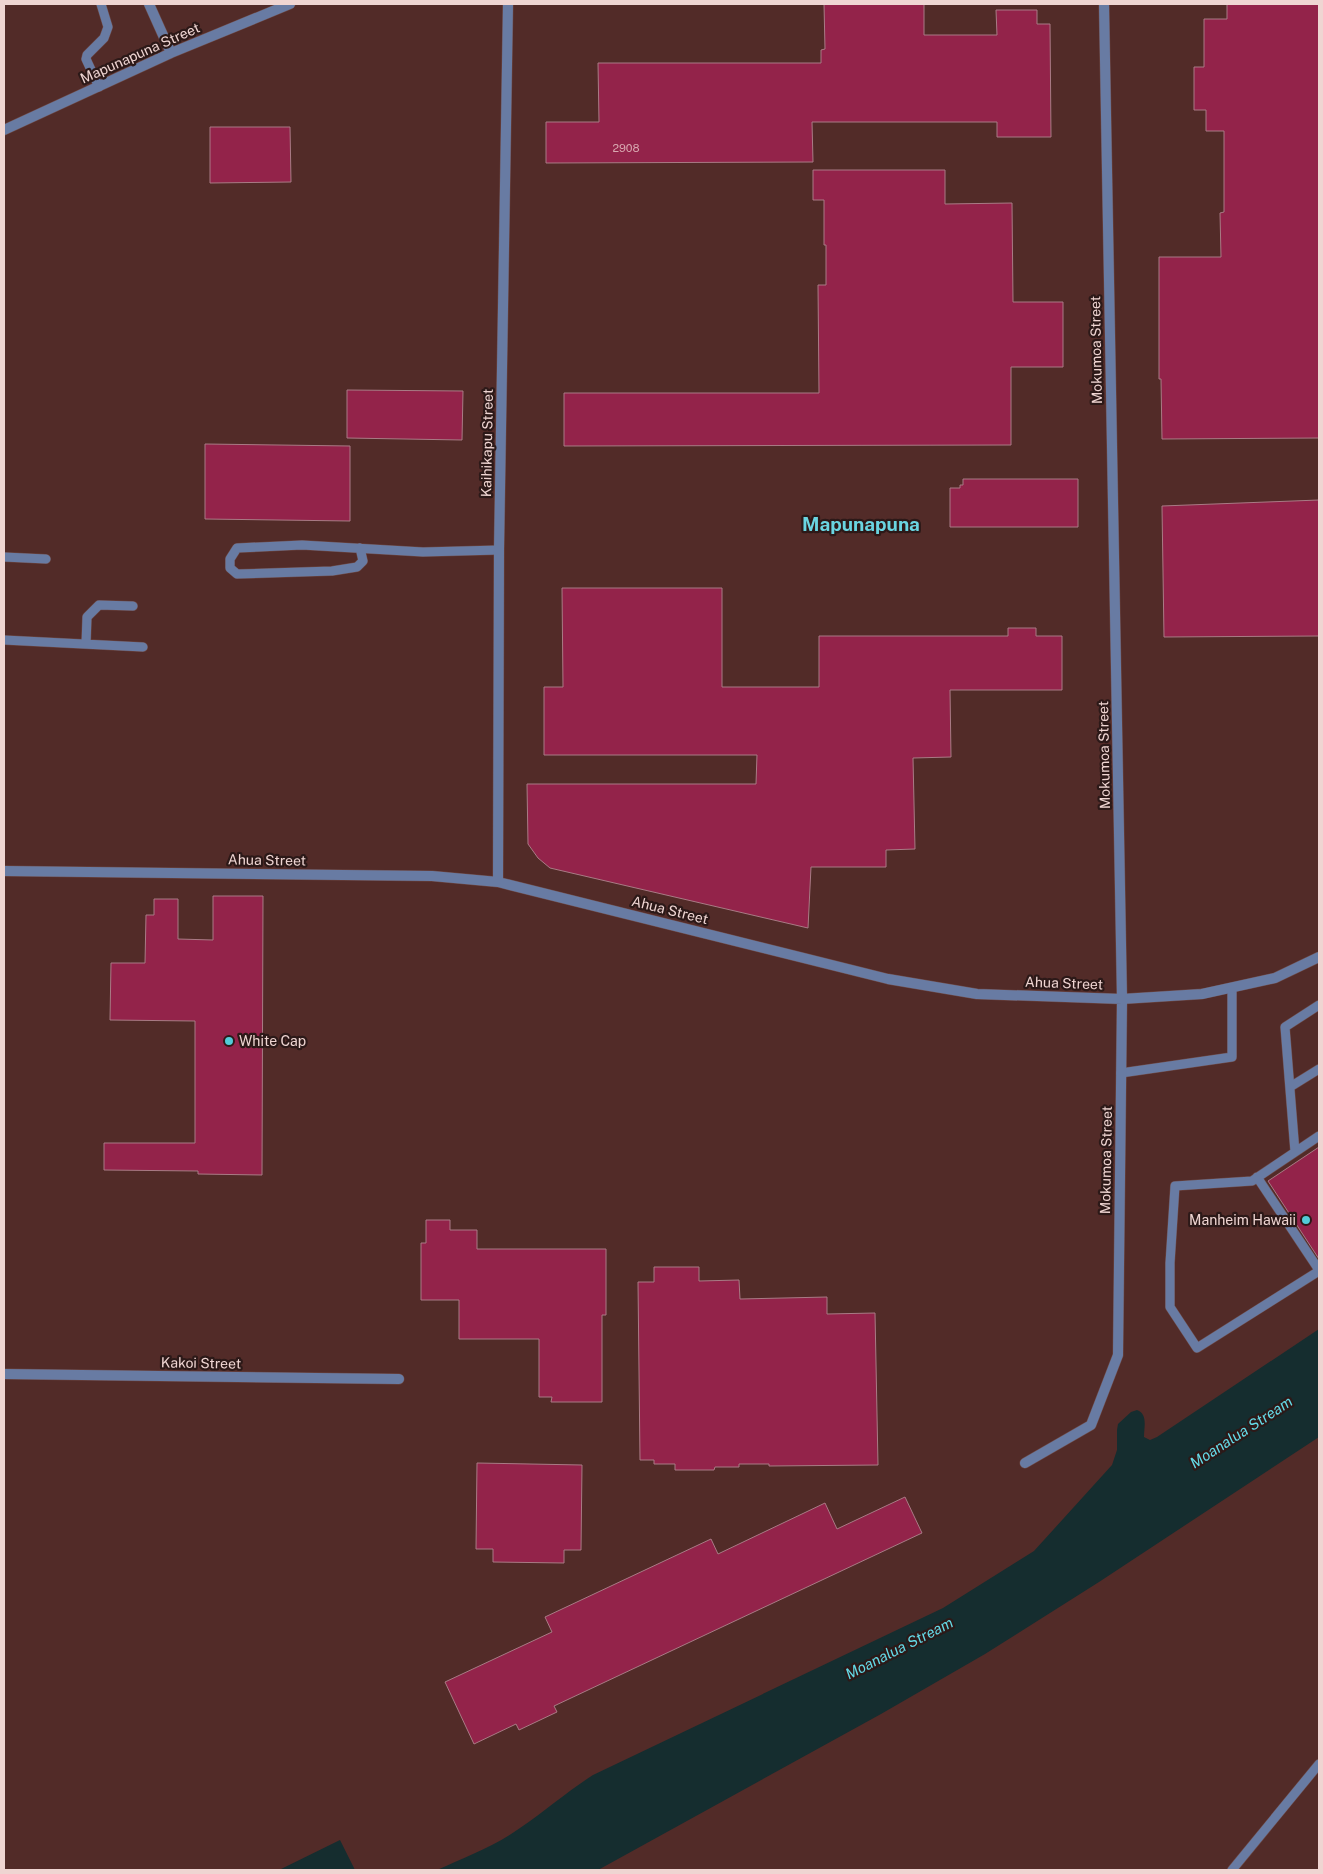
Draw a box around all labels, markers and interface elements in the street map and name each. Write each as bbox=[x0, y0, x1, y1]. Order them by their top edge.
street label: Mapunapuna Street bbox=[78, 19, 202, 87]
house number: 2908 bbox=[612, 142, 640, 154]
street label: Mokumoa Street bbox=[1087, 296, 1105, 404]
street label: Kaihikapu Street bbox=[478, 389, 496, 497]
district label: Mapunapuna bbox=[802, 513, 920, 535]
street label: Mokumoa Street bbox=[1095, 701, 1113, 809]
street label: Ahua Street bbox=[228, 851, 306, 869]
street label: Ahua Street bbox=[630, 893, 710, 927]
street label: Ahua Street bbox=[1025, 974, 1103, 992]
place label: White Cap bbox=[239, 1033, 306, 1049]
marker: White Cap bbox=[223, 1035, 235, 1047]
street label: Mokumoa Street bbox=[1097, 1106, 1115, 1214]
place label: Manheim Hawaii bbox=[1189, 1212, 1296, 1228]
marker: Manheim Hawaii bbox=[1300, 1214, 1312, 1226]
street label: Kakoi Street bbox=[161, 1354, 241, 1372]
water label: Moanalua Stream bbox=[1187, 1393, 1295, 1471]
water label: Moanalua Stream bbox=[842, 1614, 956, 1682]

